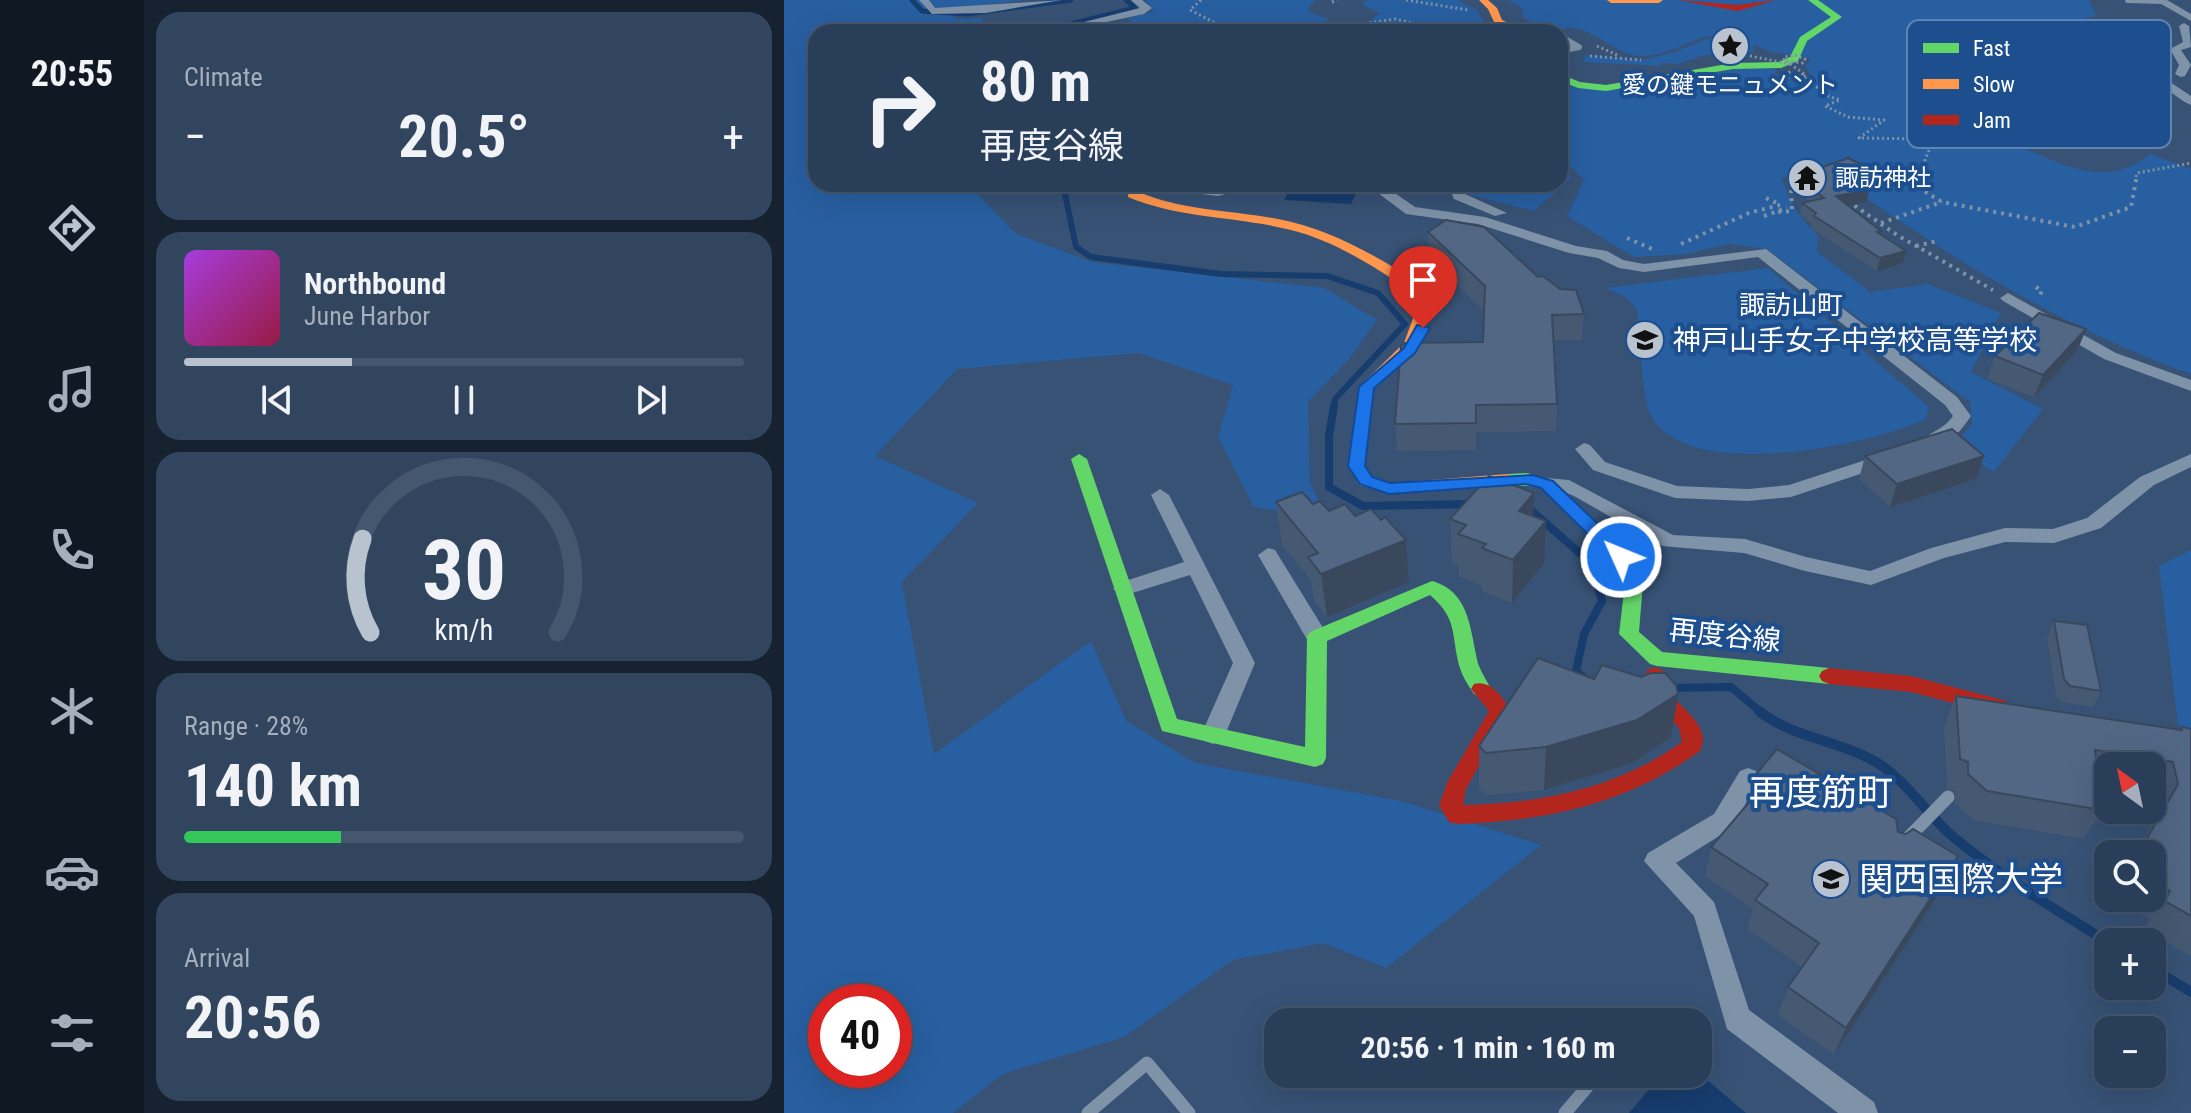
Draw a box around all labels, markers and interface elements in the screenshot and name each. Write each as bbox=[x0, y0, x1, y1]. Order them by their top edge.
legend bbox=[1907, 20, 2171, 148]
place icon: 愛の鍵モニュメント bbox=[1709, 25, 1751, 67]
text: Fast bbox=[1973, 36, 2010, 61]
text: 80 m bbox=[980, 49, 1091, 115]
text: 20:55 bbox=[31, 53, 113, 95]
icon: right bbox=[848, 56, 952, 160]
text: Climate bbox=[184, 62, 263, 92]
place label: 愛の鍵モニュメント bbox=[1622, 71, 1838, 99]
text: Slow bbox=[1973, 72, 2015, 97]
text: 20.5° bbox=[398, 101, 530, 172]
text: Jam bbox=[1973, 108, 2011, 133]
text: − bbox=[184, 111, 206, 163]
text: + bbox=[722, 111, 744, 163]
text: 再度谷線 bbox=[980, 125, 1124, 167]
temple icon: 諏訪神社 bbox=[1786, 157, 1828, 199]
place label: 諏訪神社 bbox=[1835, 164, 1931, 192]
icon: directions bbox=[44, 200, 100, 256]
pin bbox=[1389, 246, 1457, 328]
icon: arrive bbox=[1401, 258, 1445, 302]
text: Northbound bbox=[304, 266, 446, 301]
district label: 諏訪山町 bbox=[1739, 290, 1843, 320]
text: June Harbor bbox=[304, 301, 430, 331]
school or university icon: 神戸山手女子中学校高等学校 bbox=[1624, 319, 1666, 361]
place label: 神戸山手女子中学校高等学校 bbox=[1673, 324, 2037, 357]
icon: music bbox=[44, 361, 100, 417]
icon: previous bbox=[255, 378, 299, 422]
icon: pause bbox=[442, 378, 486, 422]
icon: next bbox=[629, 378, 673, 422]
position arrow bbox=[1579, 515, 1663, 599]
text: 30 bbox=[422, 521, 506, 618]
icon: phone bbox=[44, 522, 100, 578]
text: km/h bbox=[435, 613, 493, 647]
street label: 再度谷線 bbox=[1668, 613, 1782, 658]
icon: climate bbox=[44, 683, 100, 739]
text: Range · 28% bbox=[184, 711, 308, 741]
text: 140 km bbox=[184, 750, 362, 821]
north arrow bbox=[2094, 752, 2166, 824]
map controls bbox=[2094, 752, 2166, 1088]
district label: 再度筋町 bbox=[1749, 772, 1893, 814]
button: search bbox=[2094, 840, 2166, 912]
icon: car bbox=[44, 844, 100, 900]
school or university icon: 関西国際大学 bbox=[1810, 858, 1852, 900]
place label: 関西国際大学 bbox=[1859, 859, 2063, 899]
button: + bbox=[2094, 928, 2166, 1000]
text: Arrival bbox=[184, 943, 250, 973]
text: 20:56 bbox=[184, 982, 322, 1053]
speed limit sign: 40 bbox=[808, 984, 912, 1088]
icon: filters bbox=[44, 1005, 100, 1061]
button: − bbox=[2094, 1016, 2166, 1088]
text: 20:56 · 1 min · 160 m bbox=[1361, 1030, 1615, 1065]

